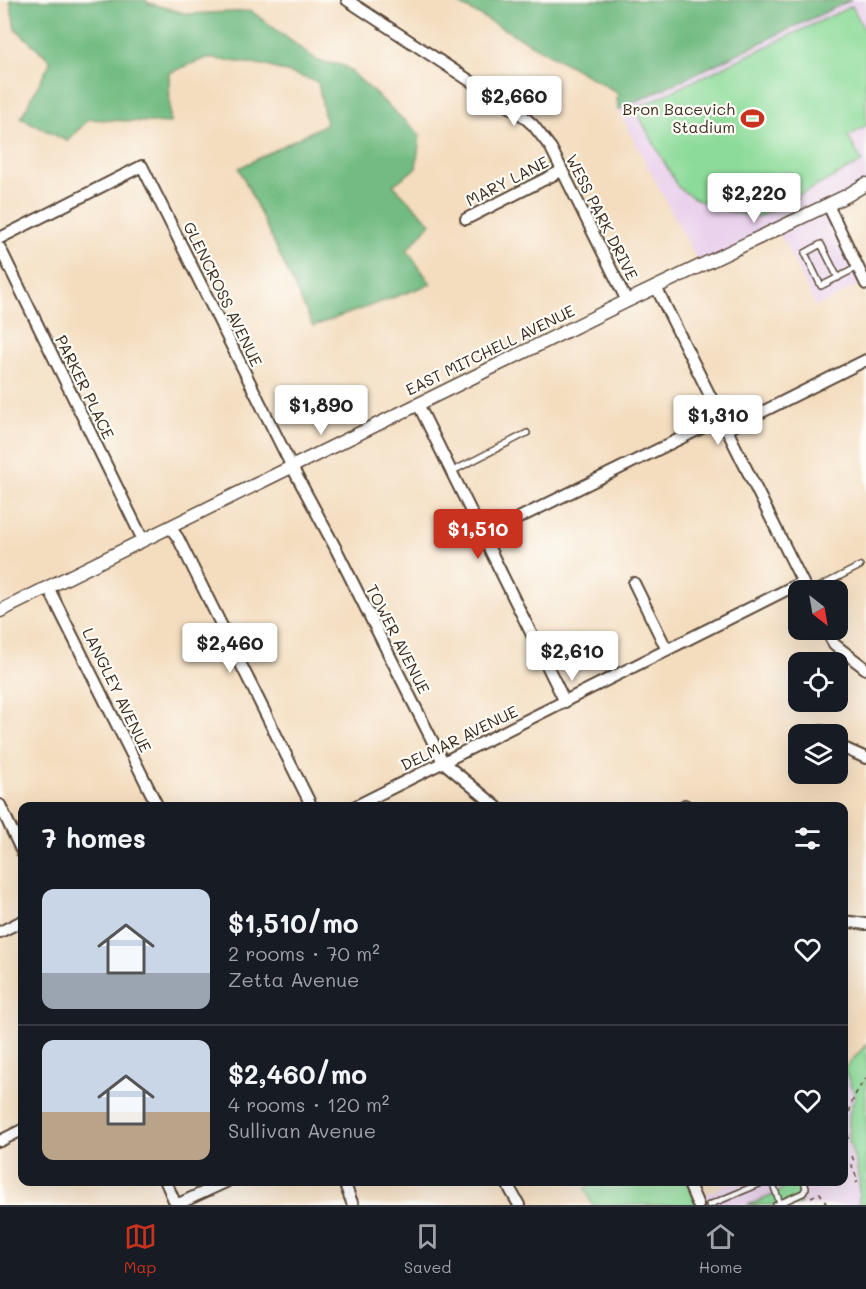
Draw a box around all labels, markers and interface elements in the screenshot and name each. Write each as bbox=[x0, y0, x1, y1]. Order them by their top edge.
pin: $2,660 bbox=[465, 76, 563, 127]
text: $2,660 bbox=[481, 82, 547, 108]
place label: Bron Bacevich Stadium bbox=[623, 98, 735, 137]
sports icon: Bron Bacevich Stadium bbox=[740, 105, 766, 131]
street label: WESS PARK DRIVE bbox=[562, 150, 643, 283]
street label: MARY LANE bbox=[462, 151, 552, 210]
pin: $2,220 bbox=[705, 173, 803, 224]
text: $2,220 bbox=[722, 179, 786, 205]
street label: GLENCROSS AVENUE bbox=[179, 218, 268, 370]
street label: EAST MITCHELL AVENUE bbox=[402, 299, 578, 400]
street label: PARKER PLACE bbox=[51, 331, 120, 442]
pin: $1,890 bbox=[272, 385, 370, 436]
text: $1,890 bbox=[289, 391, 353, 417]
pin: $1,310 bbox=[669, 395, 767, 446]
text: $1,310 bbox=[687, 401, 749, 427]
pin: $1,510 bbox=[429, 509, 527, 560]
text: $1,510 bbox=[448, 515, 508, 541]
north arrow bbox=[788, 580, 848, 640]
map controls bbox=[788, 580, 848, 784]
street label: TOWER AVENUE bbox=[362, 581, 435, 697]
pin: $2,460 bbox=[181, 623, 279, 674]
street label: LANGLEY AVENUE bbox=[78, 624, 157, 756]
text: $2,460 bbox=[196, 629, 264, 655]
pin: $2,610 bbox=[523, 631, 621, 682]
text: $2,610 bbox=[540, 637, 604, 663]
button: locate bbox=[788, 652, 848, 712]
street label: DELMAR AVENUE bbox=[397, 700, 521, 775]
button: layers bbox=[788, 724, 848, 784]
text: 7 homes bbox=[42, 821, 146, 855]
icon: filters bbox=[791, 822, 824, 855]
text: $1,510/mo bbox=[228, 906, 359, 940]
icon: home bbox=[90, 913, 162, 985]
icon: heart bbox=[791, 933, 824, 966]
text: 2 rooms · 70 m² bbox=[228, 940, 380, 966]
text: Zetta Avenue bbox=[228, 966, 360, 992]
text: $2,460/mo bbox=[228, 1057, 367, 1091]
icon: home bbox=[90, 1064, 162, 1136]
icon: heart bbox=[791, 1084, 824, 1117]
text: 4 rooms · 120 m² bbox=[228, 1091, 389, 1117]
text: Sullivan Avenue bbox=[228, 1117, 376, 1143]
tab: Map bbox=[124, 1220, 157, 1277]
tab: Saved bbox=[404, 1220, 451, 1277]
tab: Home bbox=[699, 1220, 742, 1277]

